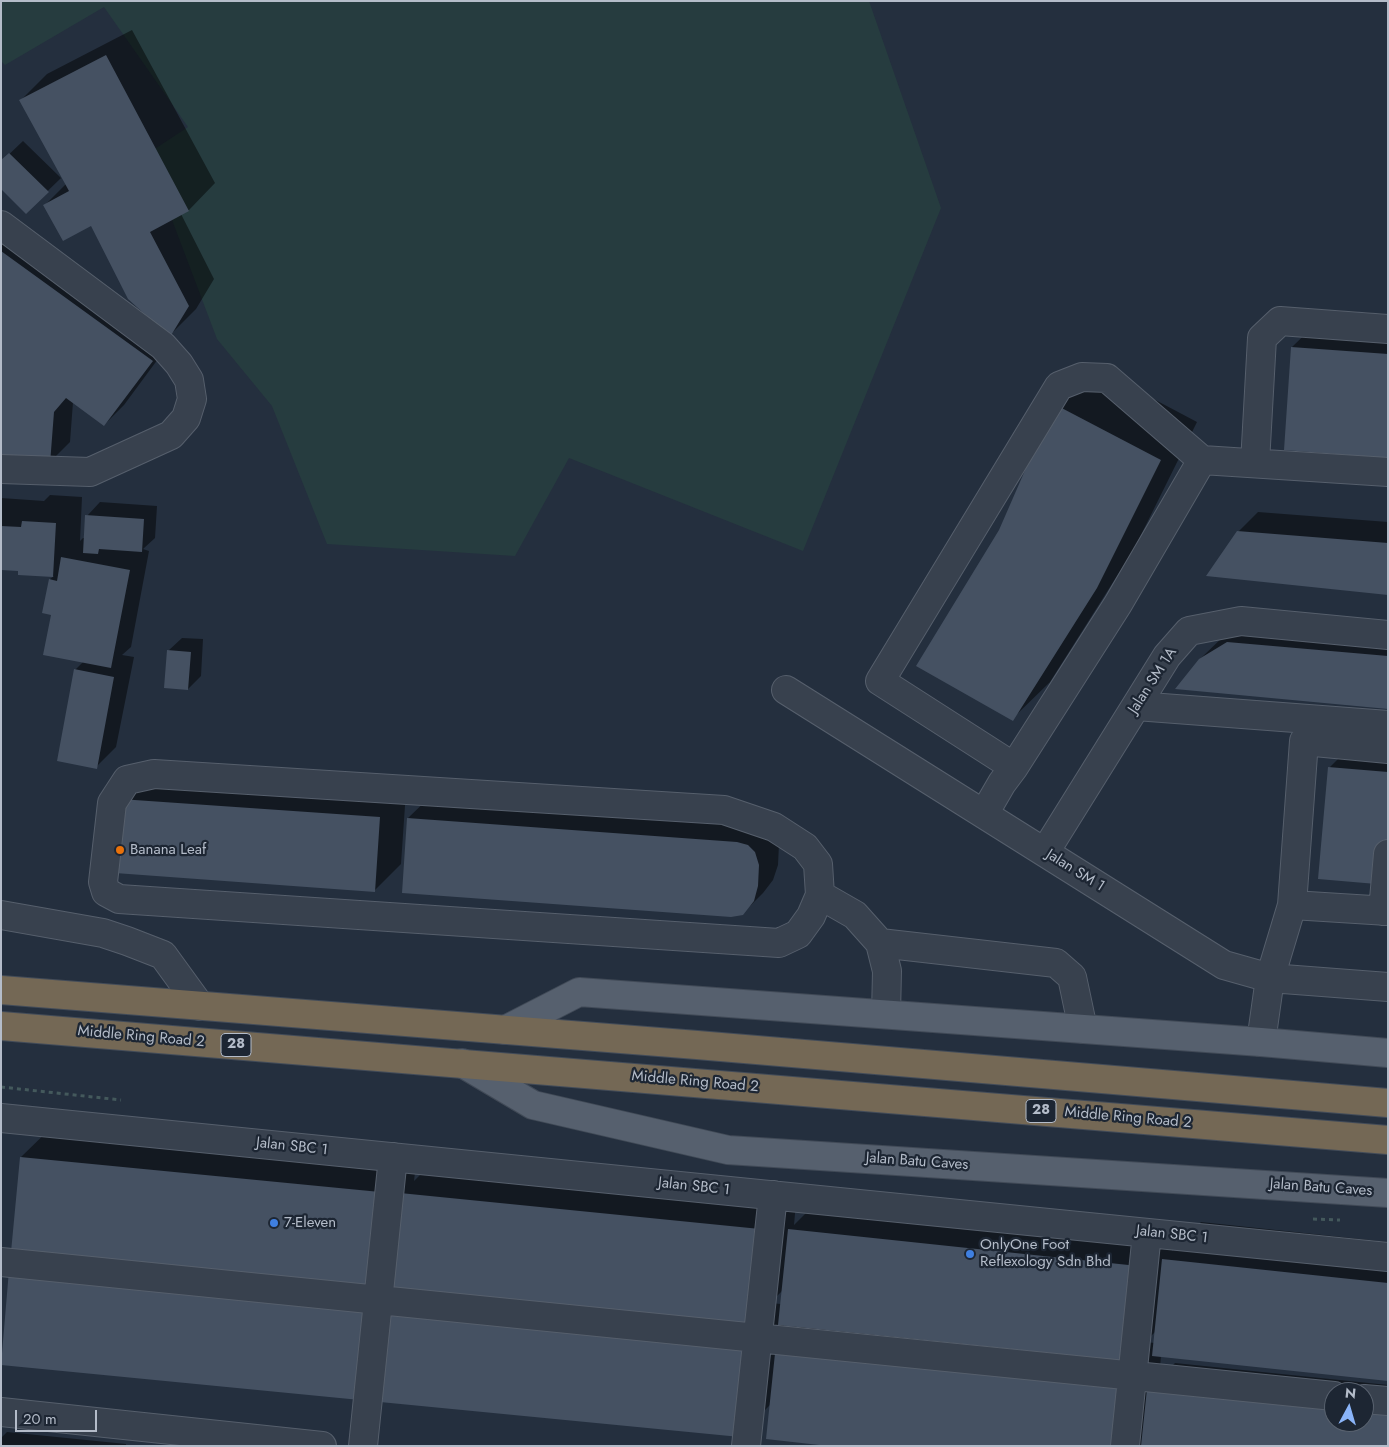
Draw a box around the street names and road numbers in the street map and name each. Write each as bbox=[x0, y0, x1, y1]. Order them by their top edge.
street label: Jalan SM 1A bbox=[1125, 644, 1181, 718]
street label: Jalan SM 1 bbox=[1042, 846, 1108, 896]
street label: Middle Ring Road 2 bbox=[77, 1022, 205, 1052]
road number: 28 bbox=[221, 1034, 251, 1056]
street label: Middle Ring Road 2 bbox=[631, 1067, 759, 1097]
road number: 28 bbox=[1026, 1100, 1056, 1122]
street label: Middle Ring Road 2 bbox=[1064, 1103, 1192, 1133]
street label: Jalan SBC 1 bbox=[255, 1134, 329, 1160]
street label: Jalan Batu Caves bbox=[865, 1149, 969, 1175]
street label: Jalan SBC 1 bbox=[657, 1174, 731, 1200]
street label: Jalan Batu Caves bbox=[1269, 1175, 1373, 1201]
street label: Jalan SBC 1 bbox=[1135, 1222, 1209, 1248]

